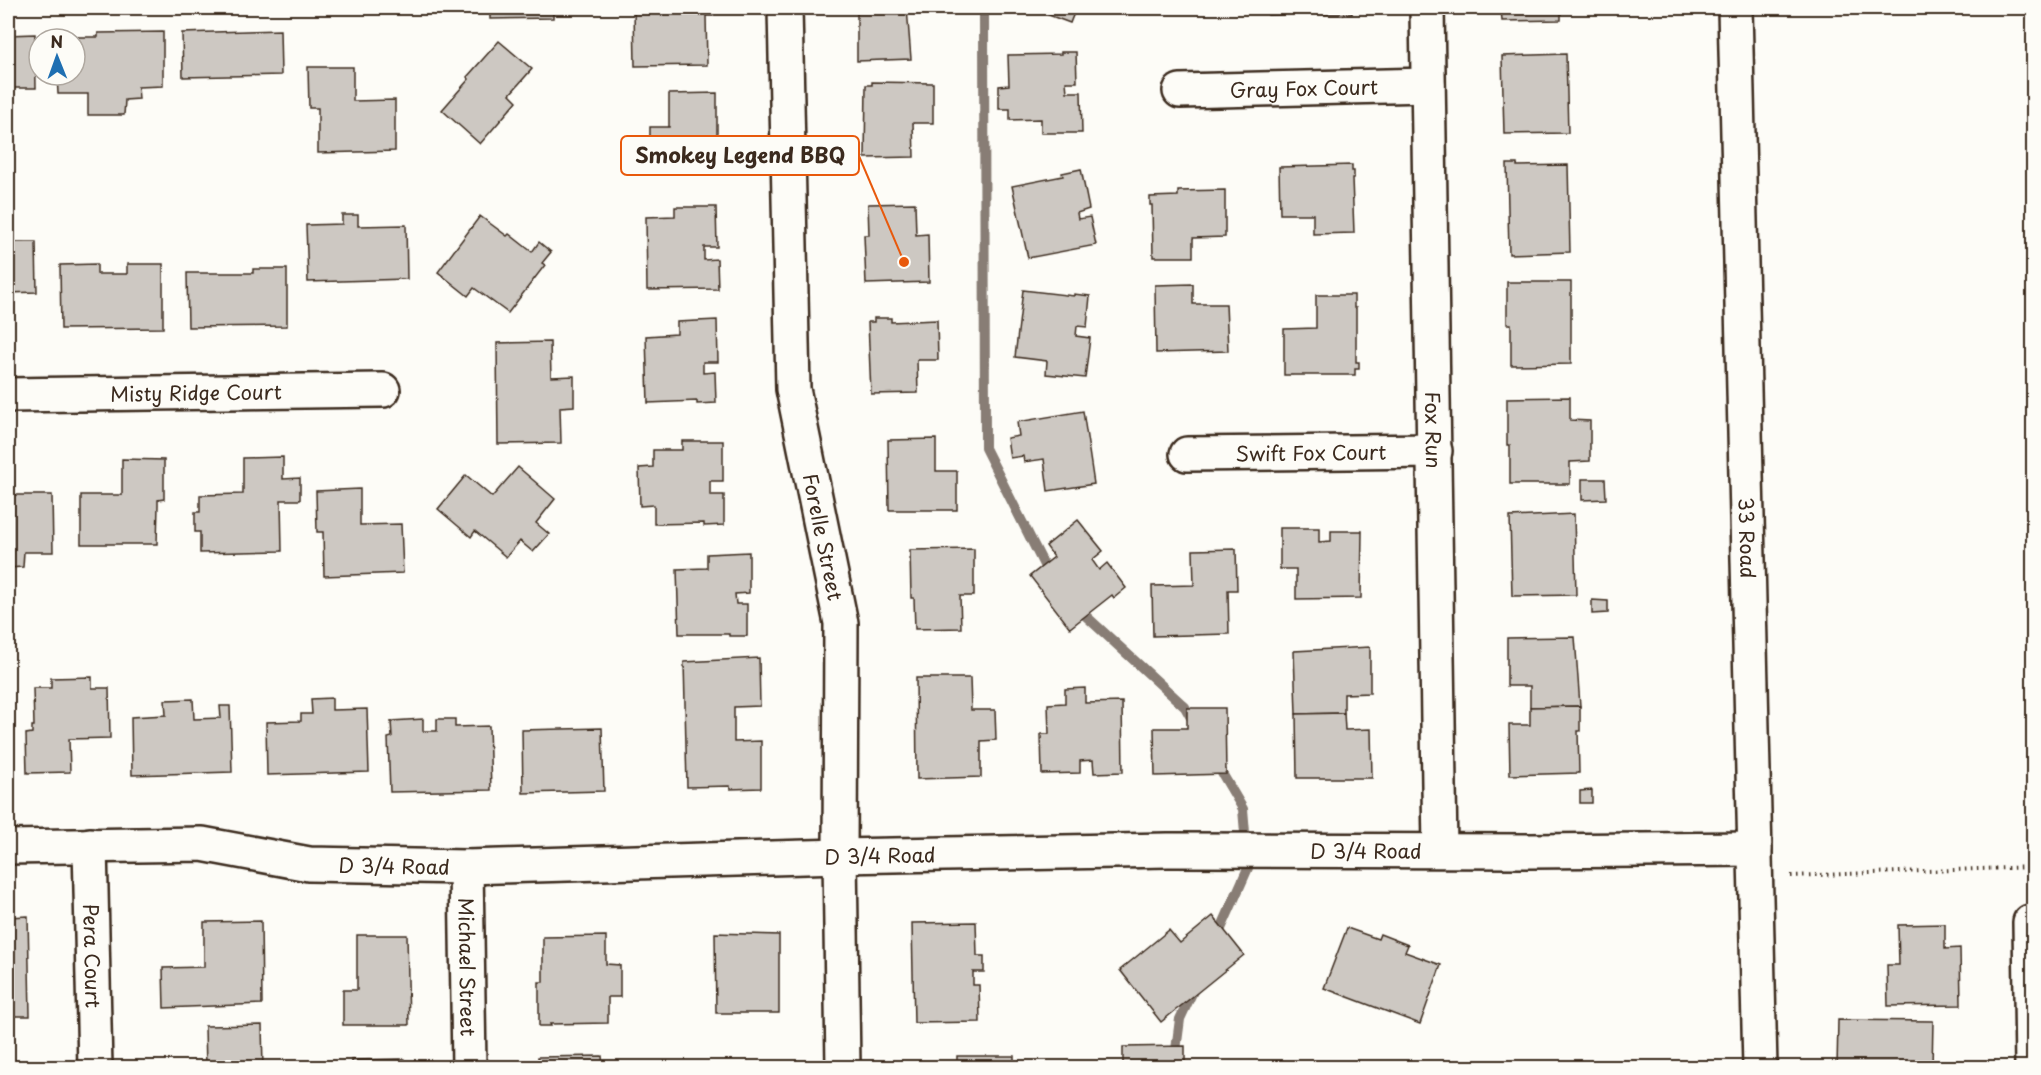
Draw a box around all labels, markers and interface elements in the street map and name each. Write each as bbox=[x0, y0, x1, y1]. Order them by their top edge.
north arrow bbox=[27, 27, 87, 87]
text: N bbox=[50, 29, 63, 53]
street label: Gray Fox Court bbox=[1230, 71, 1378, 105]
callout: Smokey Legend BBQ bbox=[621, 136, 859, 175]
text: Smokey Legend BBQ bbox=[635, 138, 845, 170]
street label: Misty Ridge Court bbox=[110, 376, 282, 409]
street label: Fox Run bbox=[1418, 391, 1449, 469]
street label: Swift Fox Court bbox=[1235, 437, 1387, 468]
street label: Forelle Street bbox=[796, 471, 851, 603]
street label: 33 Road bbox=[1732, 497, 1763, 579]
street label: D 3/4 Road bbox=[1310, 835, 1422, 866]
street label: D 3/4 Road bbox=[824, 839, 936, 871]
street label: D 3/4 Road bbox=[338, 850, 450, 882]
street label: Michael Street bbox=[451, 897, 484, 1037]
street label: Pera Court bbox=[76, 904, 109, 1008]

